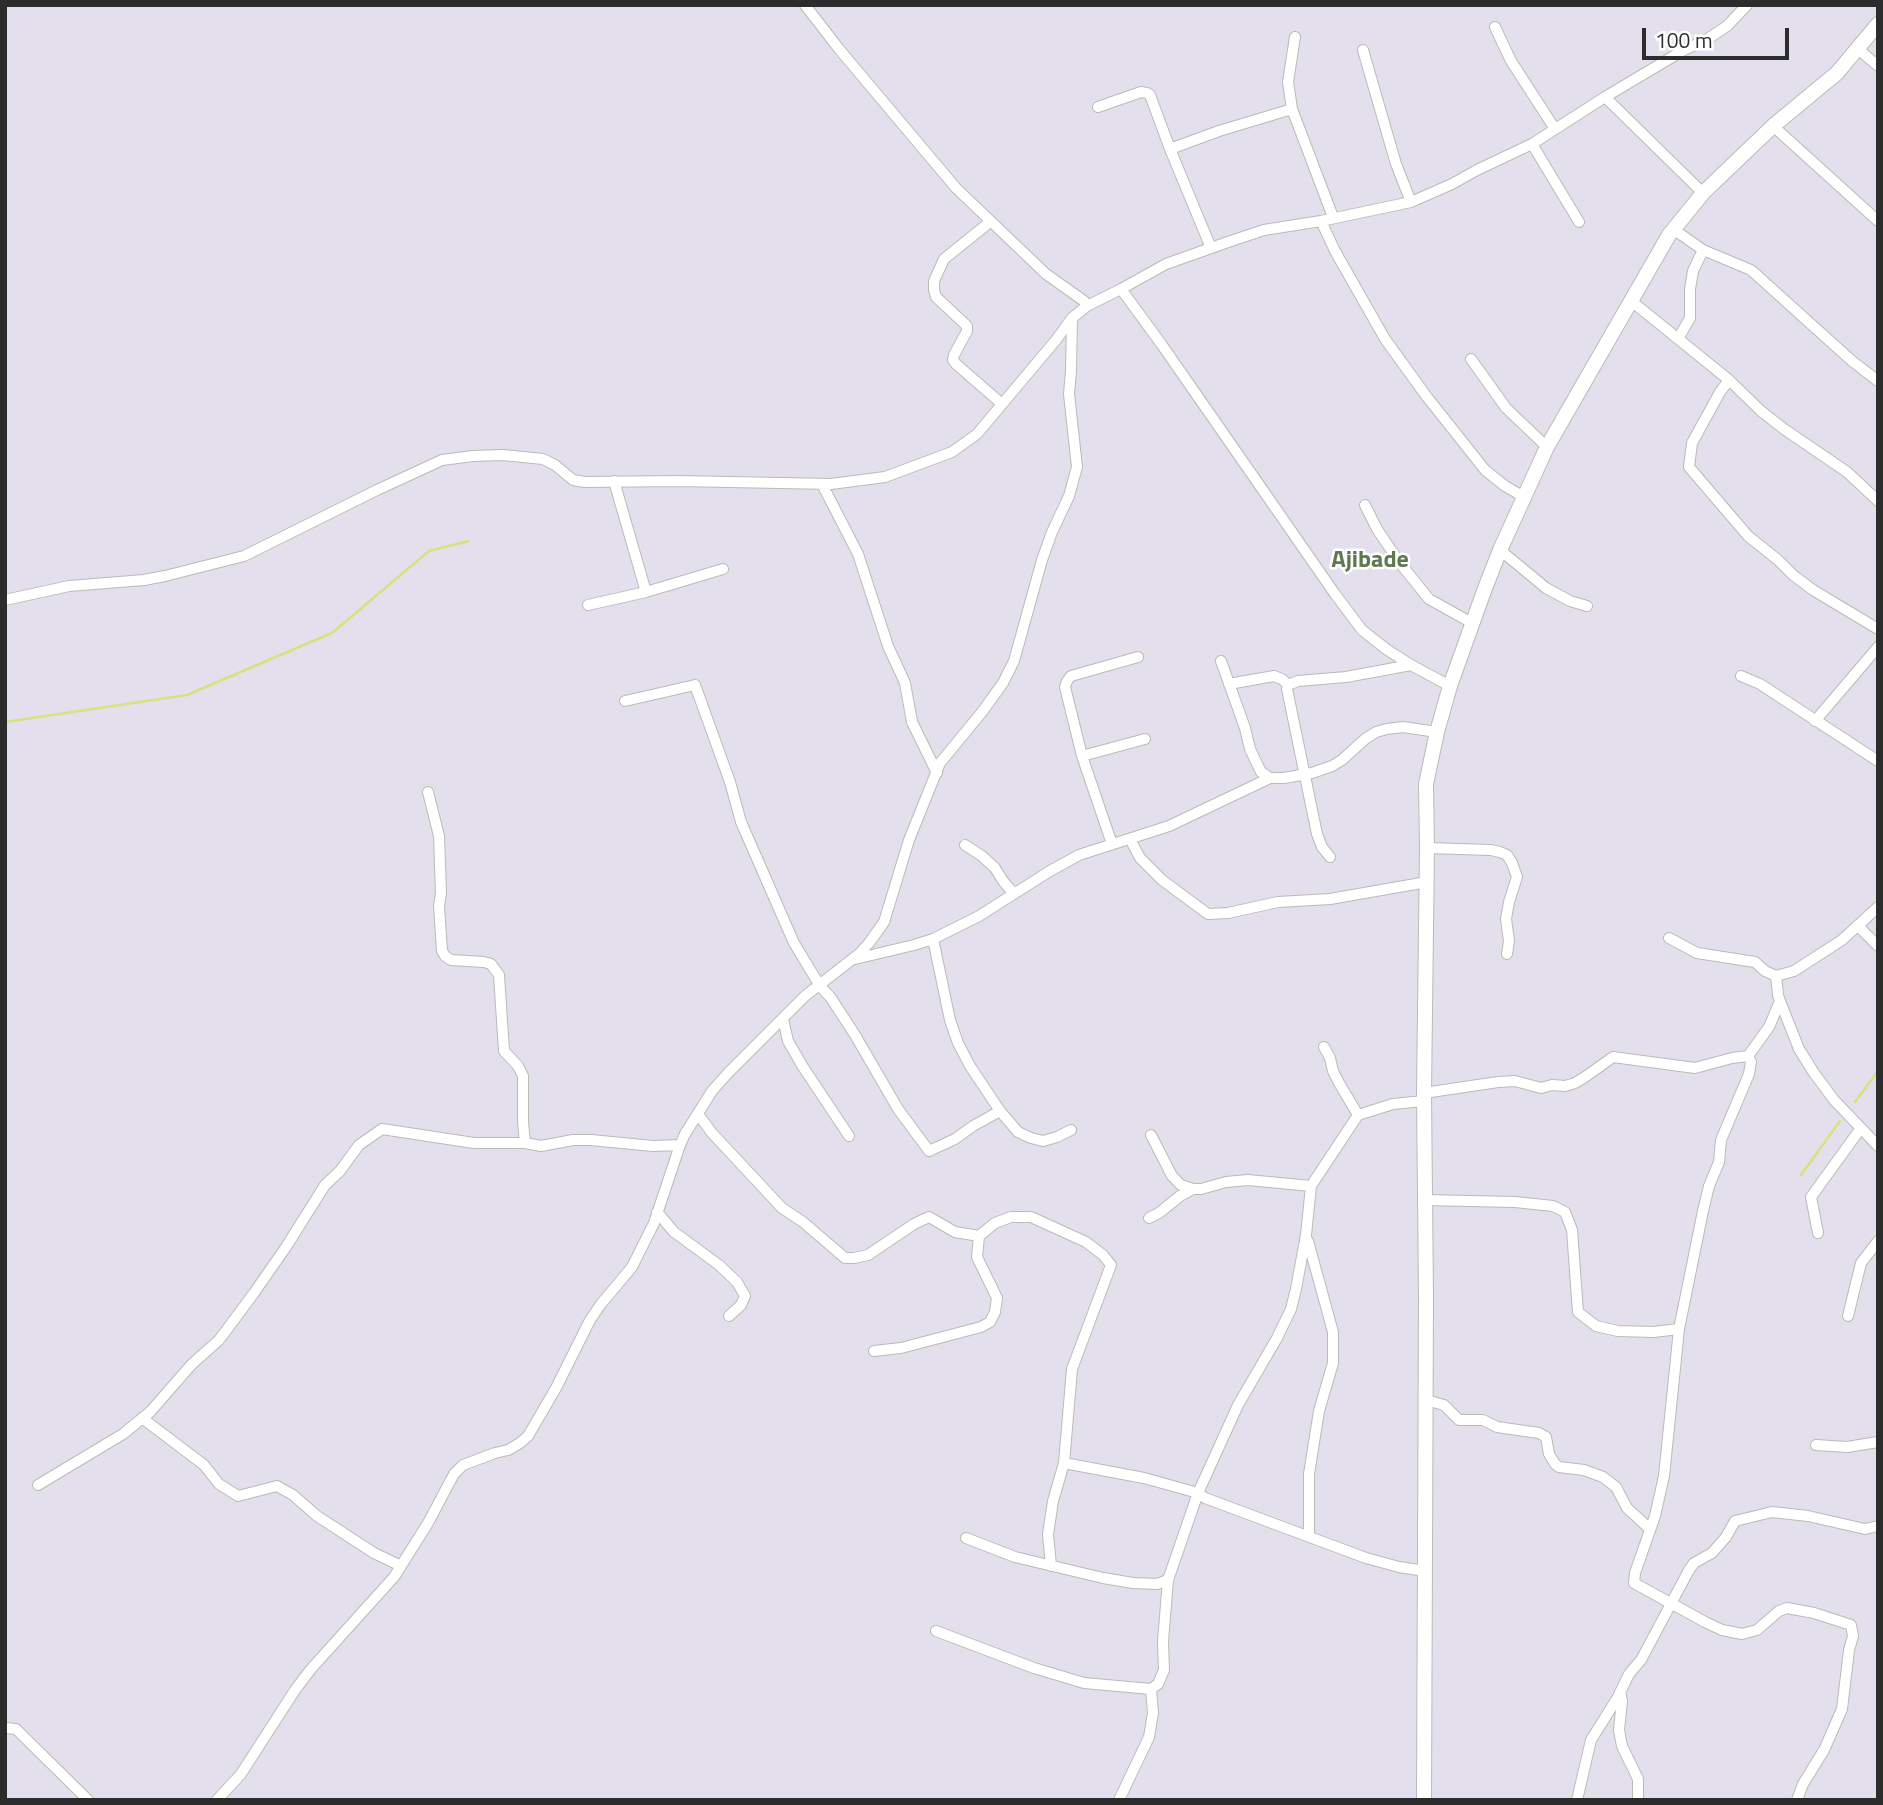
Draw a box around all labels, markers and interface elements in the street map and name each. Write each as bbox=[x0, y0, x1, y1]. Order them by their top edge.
scale bar bbox=[1645, 14, 1792, 58]
text: 100 m bbox=[1655, 24, 1712, 56]
district label: Ajibade bbox=[1331, 547, 1409, 575]

